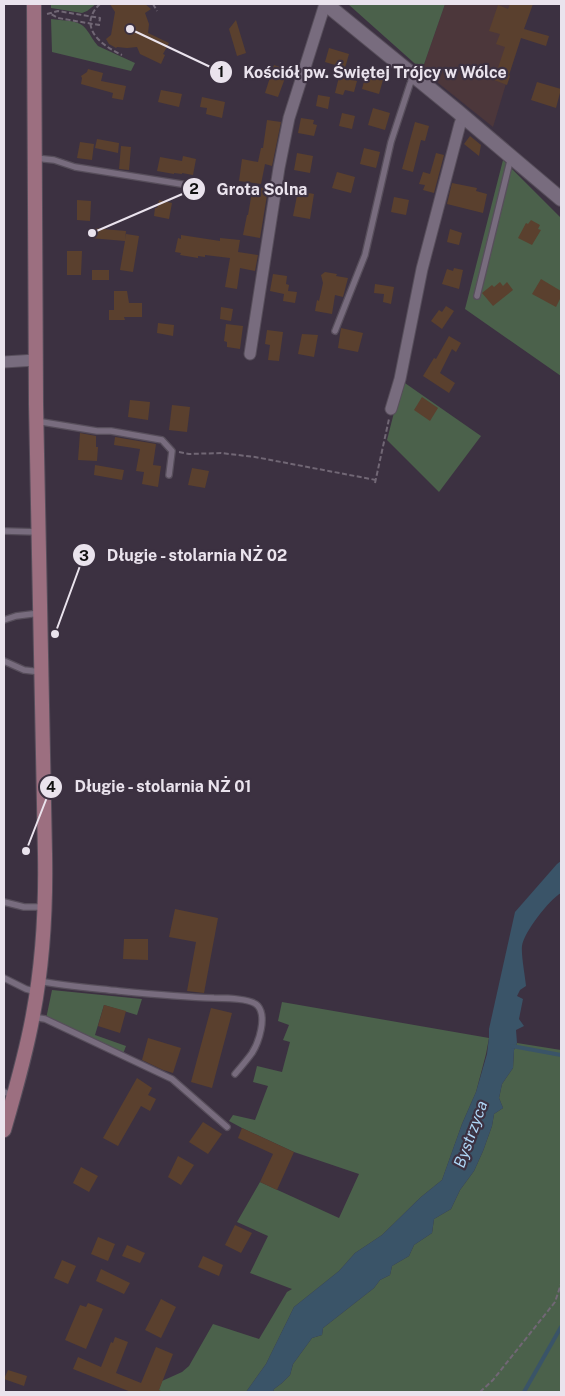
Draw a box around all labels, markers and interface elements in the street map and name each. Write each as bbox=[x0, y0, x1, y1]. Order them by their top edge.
callout: Kościół pw. Świętej Trójcy w Wólce bbox=[208, 57, 517, 88]
text: Kościół pw. Świętej Trójcy w Wólce bbox=[243, 62, 507, 82]
text: 1 bbox=[218, 63, 224, 80]
callout: Grota Solna bbox=[181, 173, 317, 204]
text: 2 bbox=[189, 180, 199, 197]
text: Grota Solna bbox=[217, 180, 307, 199]
callout: Długie - stolarnia NŻ 02 bbox=[71, 540, 299, 571]
text: Długie - stolarnia NŻ 02 bbox=[107, 545, 287, 565]
text: 3 bbox=[79, 547, 89, 564]
callout: Długie - stolarnia NŻ 01 bbox=[38, 771, 263, 802]
text: Długie - stolarnia NŻ 01 bbox=[75, 776, 251, 796]
text: 4 bbox=[46, 778, 56, 795]
water label: Bystrzyca bbox=[450, 1098, 491, 1170]

